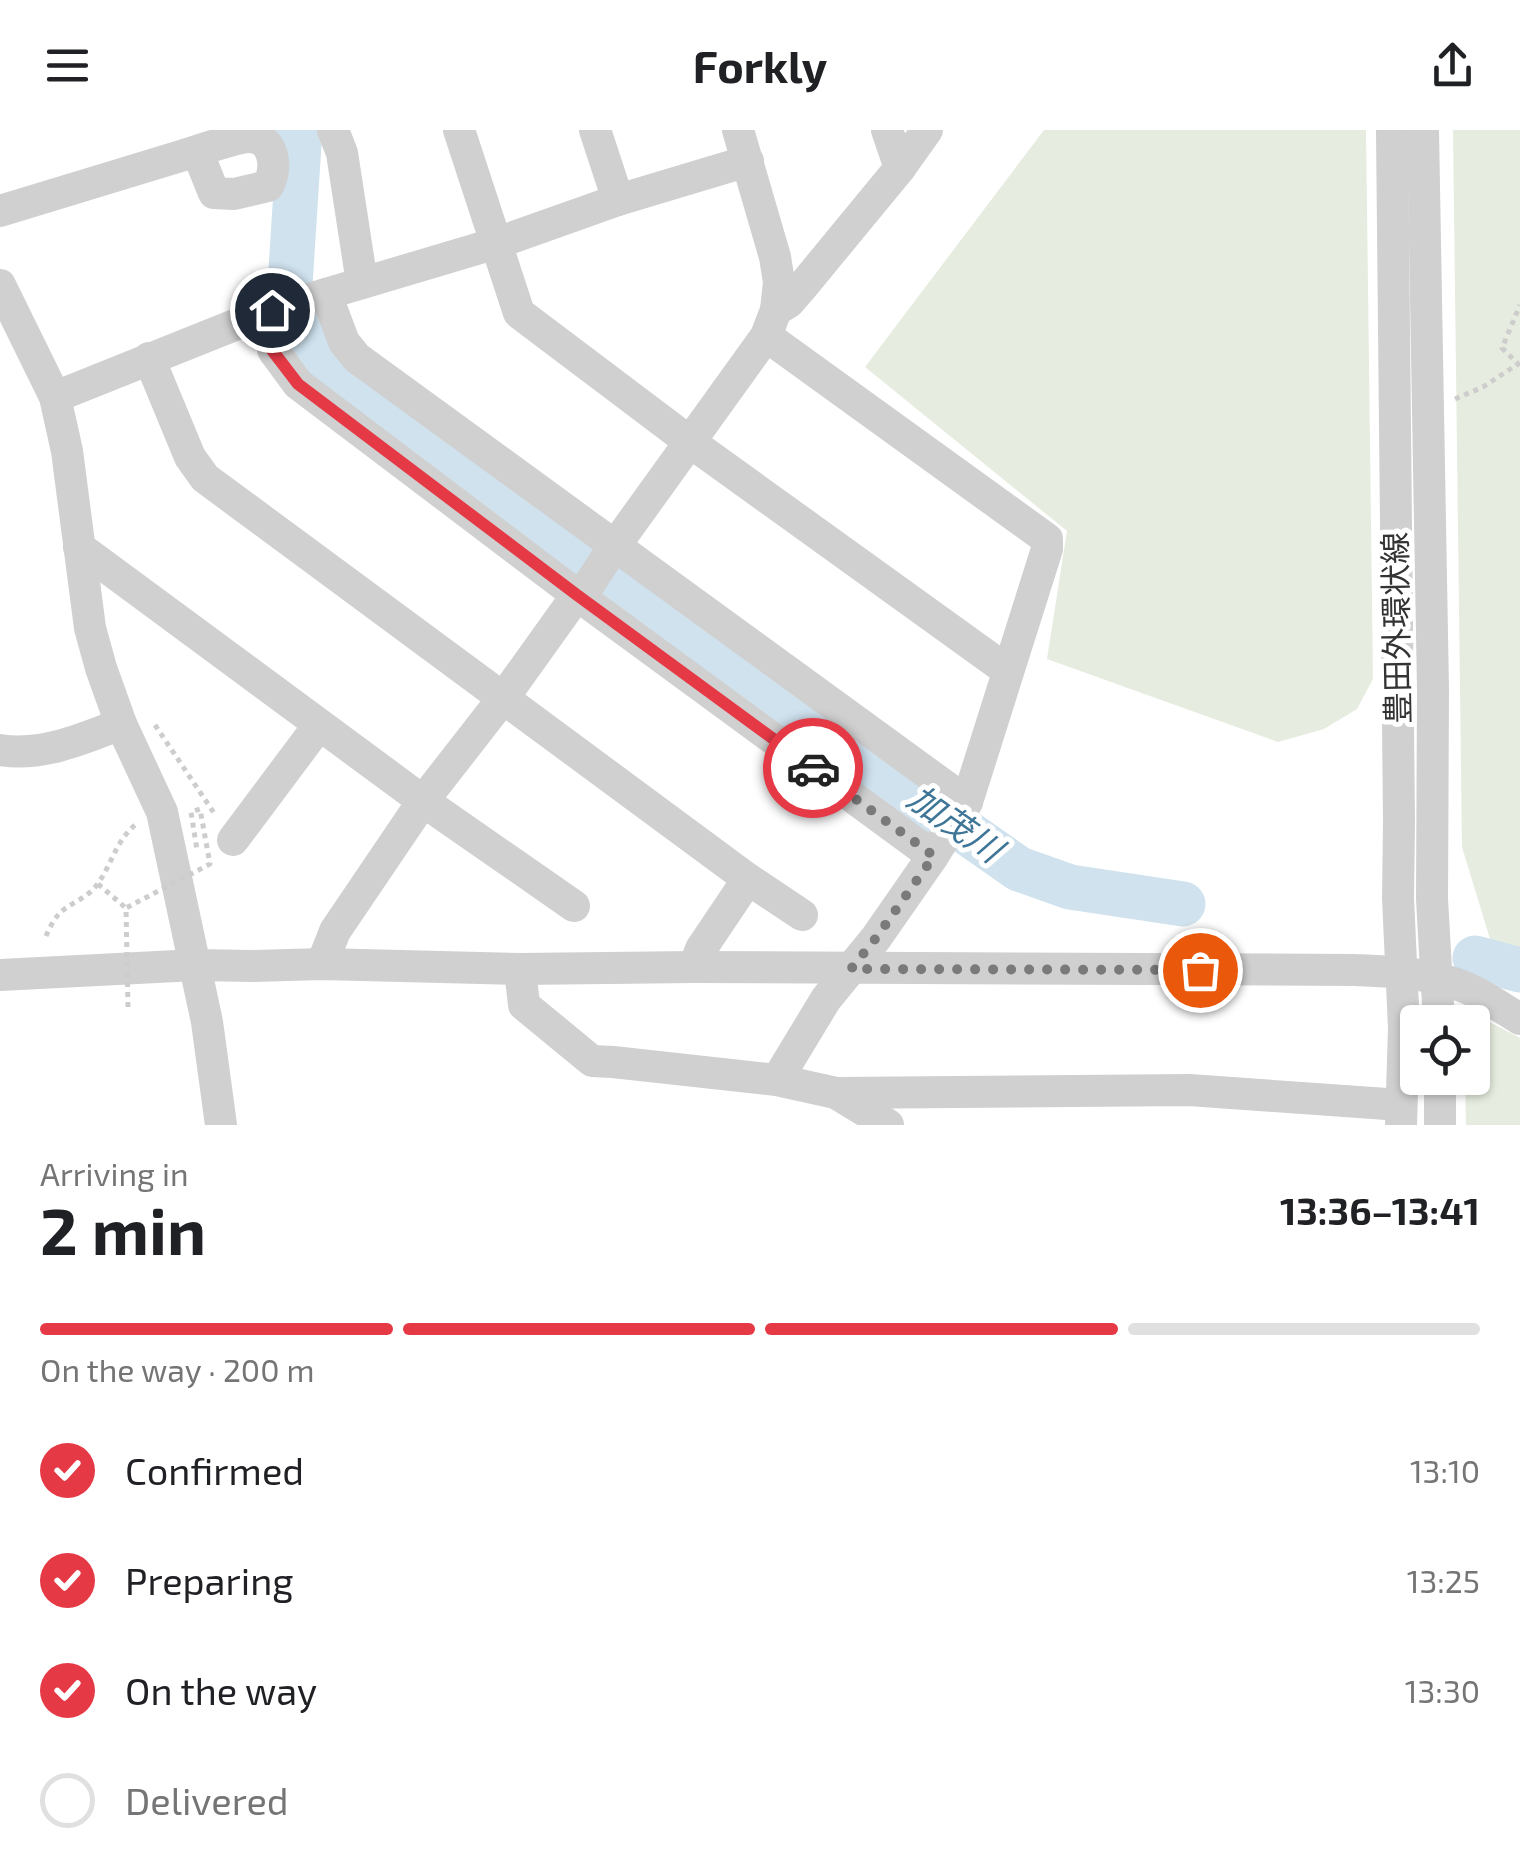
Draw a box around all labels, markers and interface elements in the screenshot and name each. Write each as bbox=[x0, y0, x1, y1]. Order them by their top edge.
icon: menu bbox=[40, 38, 95, 93]
text: Forkly bbox=[693, 38, 827, 92]
icon: share bbox=[1425, 38, 1480, 93]
pin bbox=[230, 268, 315, 353]
icon: home bbox=[245, 283, 300, 338]
street label: 豊田外環状線 bbox=[1374, 532, 1416, 724]
courier bbox=[763, 718, 863, 818]
icon: car bbox=[786, 741, 841, 796]
water label: 加茂川 bbox=[901, 775, 1014, 872]
pin bbox=[1158, 928, 1243, 1013]
icon: bag bbox=[1173, 943, 1228, 998]
map controls bbox=[1400, 1005, 1490, 1095]
button: locate bbox=[1400, 1005, 1490, 1095]
text: Arriving in bbox=[40, 1154, 189, 1192]
text: 13:36–13:41 bbox=[1280, 1187, 1480, 1233]
text: 2 min bbox=[40, 1190, 206, 1268]
text: On the way · 200 m bbox=[40, 1350, 315, 1388]
icon: check bbox=[40, 1443, 95, 1498]
text: Confirmed bbox=[125, 1447, 304, 1493]
text: 13:10 bbox=[1410, 1451, 1480, 1489]
icon: check bbox=[40, 1553, 95, 1608]
text: Preparing bbox=[125, 1557, 293, 1603]
text: 13:25 bbox=[1407, 1561, 1480, 1599]
icon: check bbox=[40, 1663, 95, 1718]
text: On the way bbox=[125, 1667, 317, 1713]
text: 13:30 bbox=[1405, 1671, 1480, 1709]
text: Delivered bbox=[125, 1777, 289, 1823]

